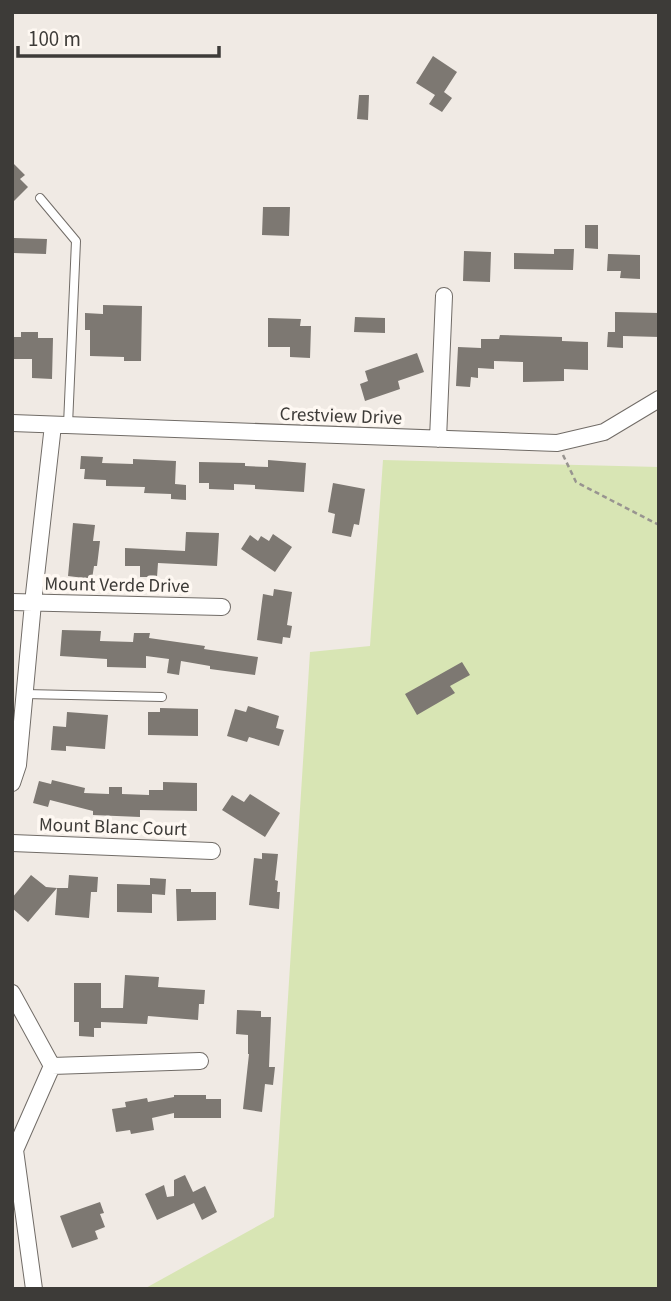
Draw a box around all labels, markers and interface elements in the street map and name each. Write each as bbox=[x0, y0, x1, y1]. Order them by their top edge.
scale bar bbox=[18, 14, 219, 58]
text: 100 m bbox=[28, 24, 81, 54]
street label: Crestview Drive bbox=[279, 401, 403, 432]
street label: Mount Verde Drive bbox=[44, 571, 190, 600]
street label: Mount Blanc Court bbox=[39, 811, 188, 844]

